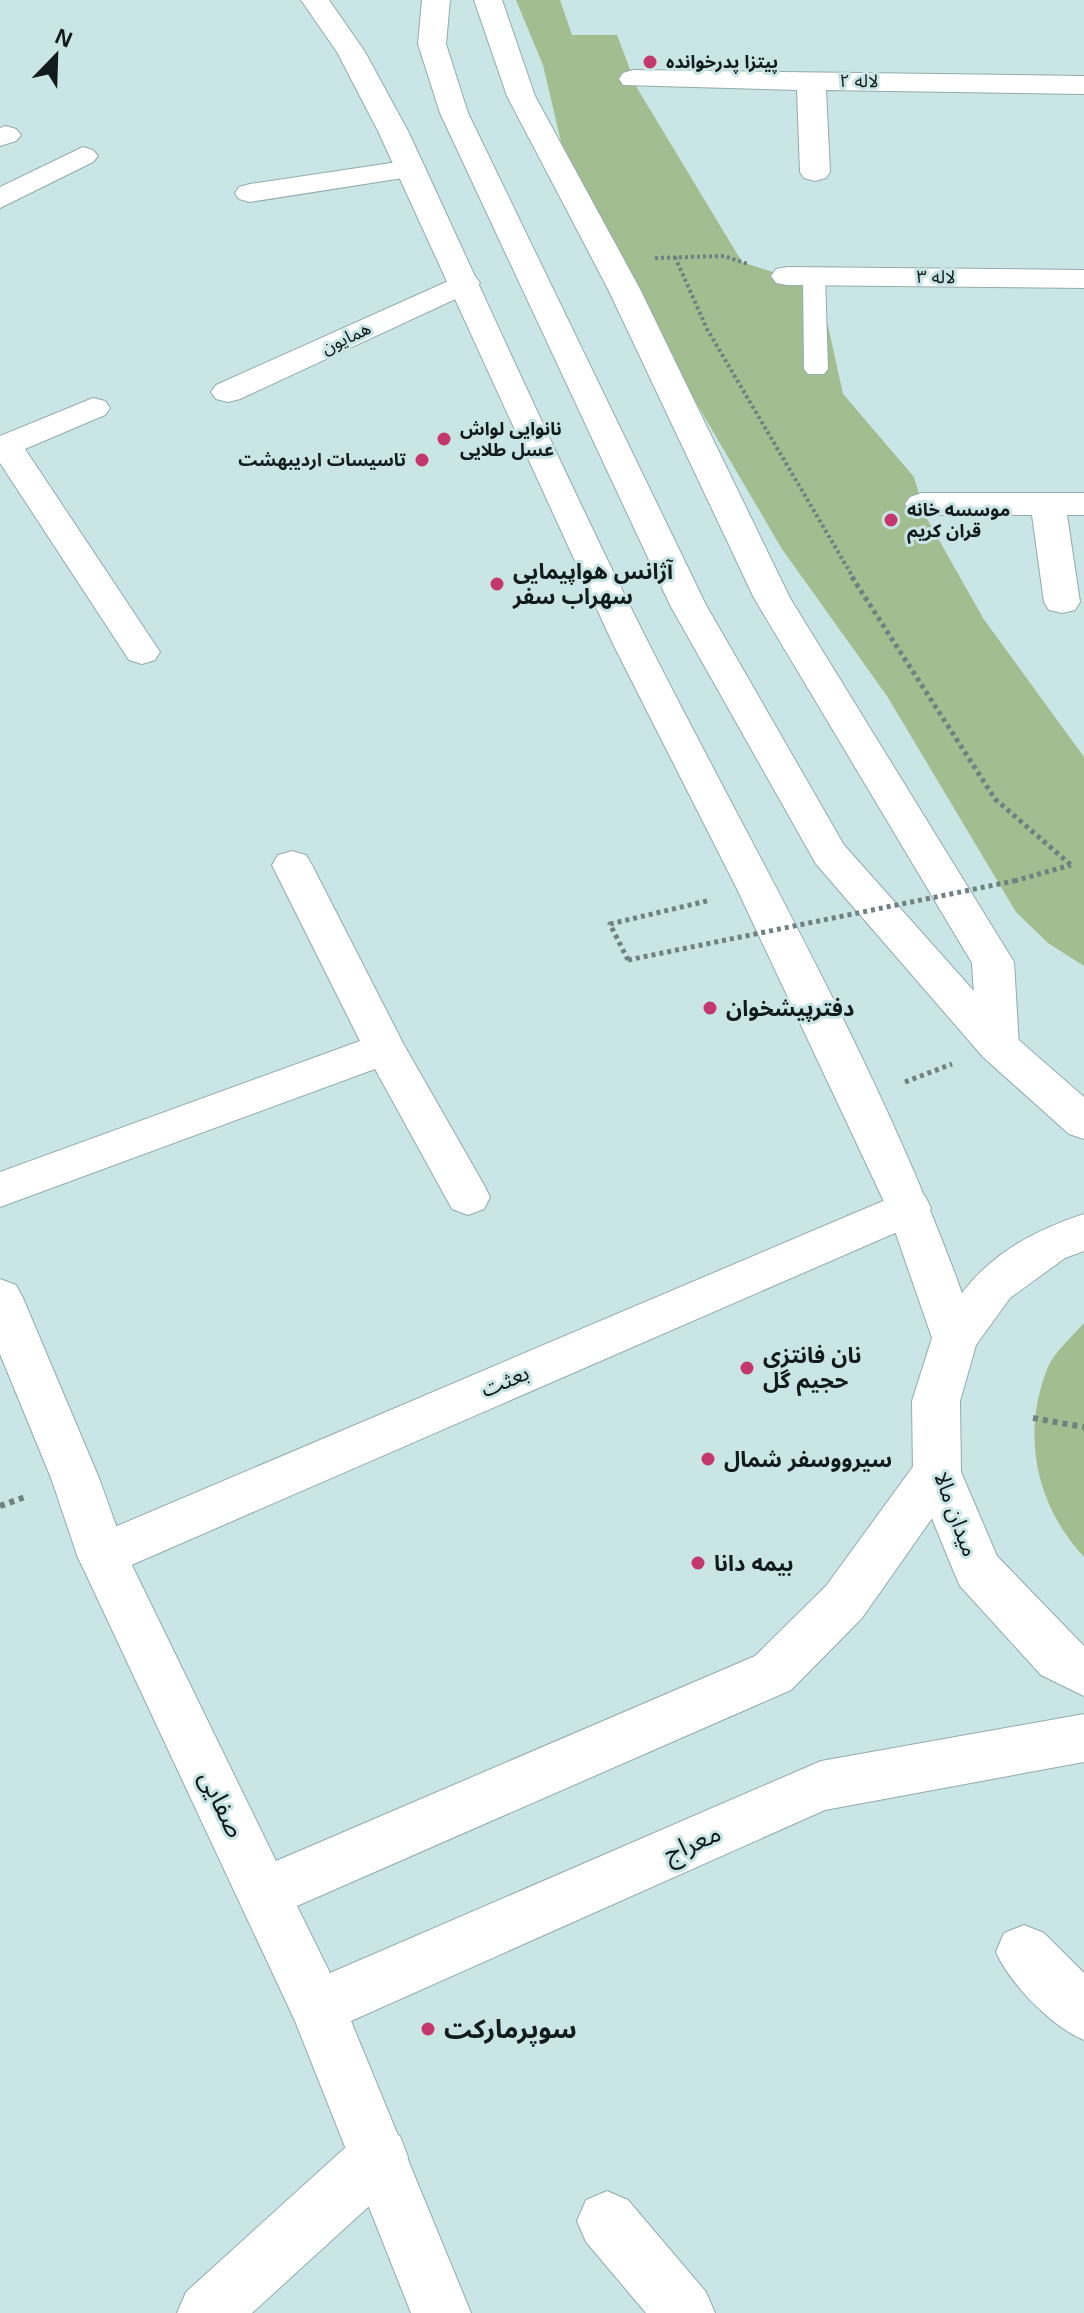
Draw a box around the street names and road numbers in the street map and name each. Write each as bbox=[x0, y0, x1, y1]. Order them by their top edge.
street label: لاله ۲ bbox=[839, 71, 879, 91]
street label: لاله ۳ bbox=[916, 267, 956, 287]
street label: همایون bbox=[318, 318, 374, 359]
street label: بعثت bbox=[477, 1360, 533, 1402]
street label: میدان مالا bbox=[929, 1468, 983, 1560]
street label: صفایی bbox=[193, 1766, 251, 1842]
street label: معراج bbox=[659, 1817, 727, 1872]

